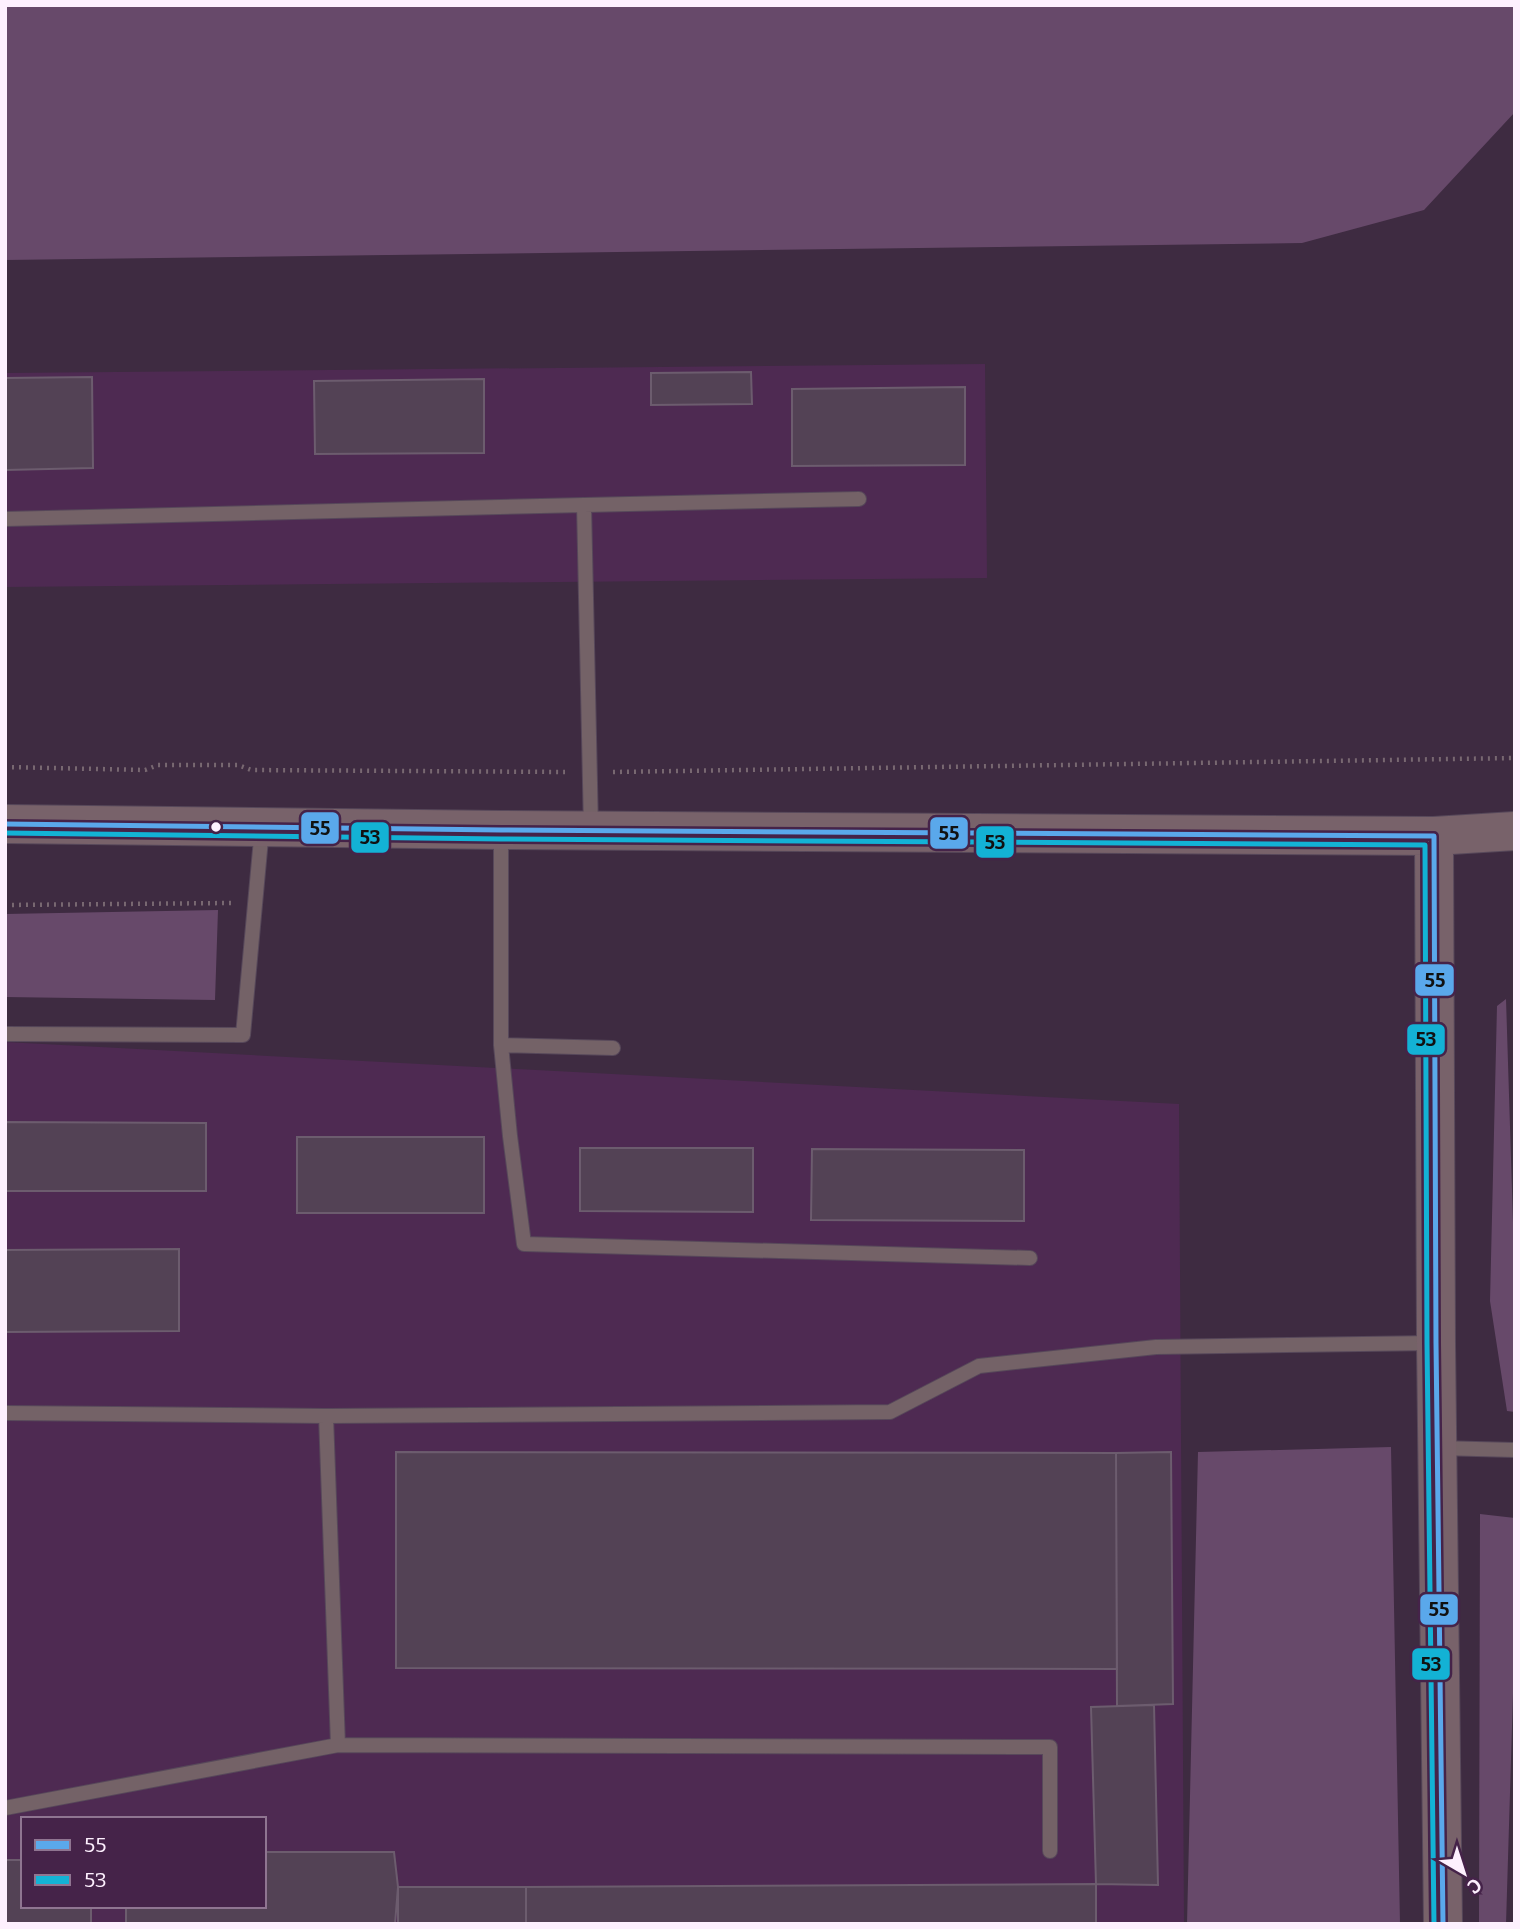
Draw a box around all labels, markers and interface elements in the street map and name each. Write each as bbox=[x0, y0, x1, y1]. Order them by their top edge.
line badge: 55 bbox=[300, 811, 340, 845]
line badge: 55 bbox=[929, 816, 969, 850]
text: 55 bbox=[310, 817, 330, 840]
unlabelled marker bbox=[209, 820, 223, 834]
line badge: 53 bbox=[350, 821, 390, 854]
text: 55 bbox=[939, 822, 959, 845]
line badge: 53 bbox=[975, 825, 1015, 859]
text: 53 bbox=[360, 826, 380, 849]
text: 53 bbox=[985, 831, 1005, 854]
line badge: 55 bbox=[1414, 963, 1455, 997]
text: 55 bbox=[1425, 969, 1445, 992]
line badge: 53 bbox=[1406, 1023, 1446, 1056]
text: 53 bbox=[1416, 1028, 1436, 1051]
line badge: 55 bbox=[1419, 1593, 1459, 1626]
text: 55 bbox=[1429, 1598, 1449, 1621]
line badge: 53 bbox=[1411, 1647, 1451, 1681]
text: 53 bbox=[1421, 1653, 1441, 1676]
legend bbox=[21, 1817, 266, 1908]
text: 55 bbox=[84, 1832, 106, 1858]
north arrow bbox=[1429, 1838, 1499, 1908]
text: 53 bbox=[84, 1867, 107, 1893]
text: С bbox=[1462, 1873, 1486, 1899]

